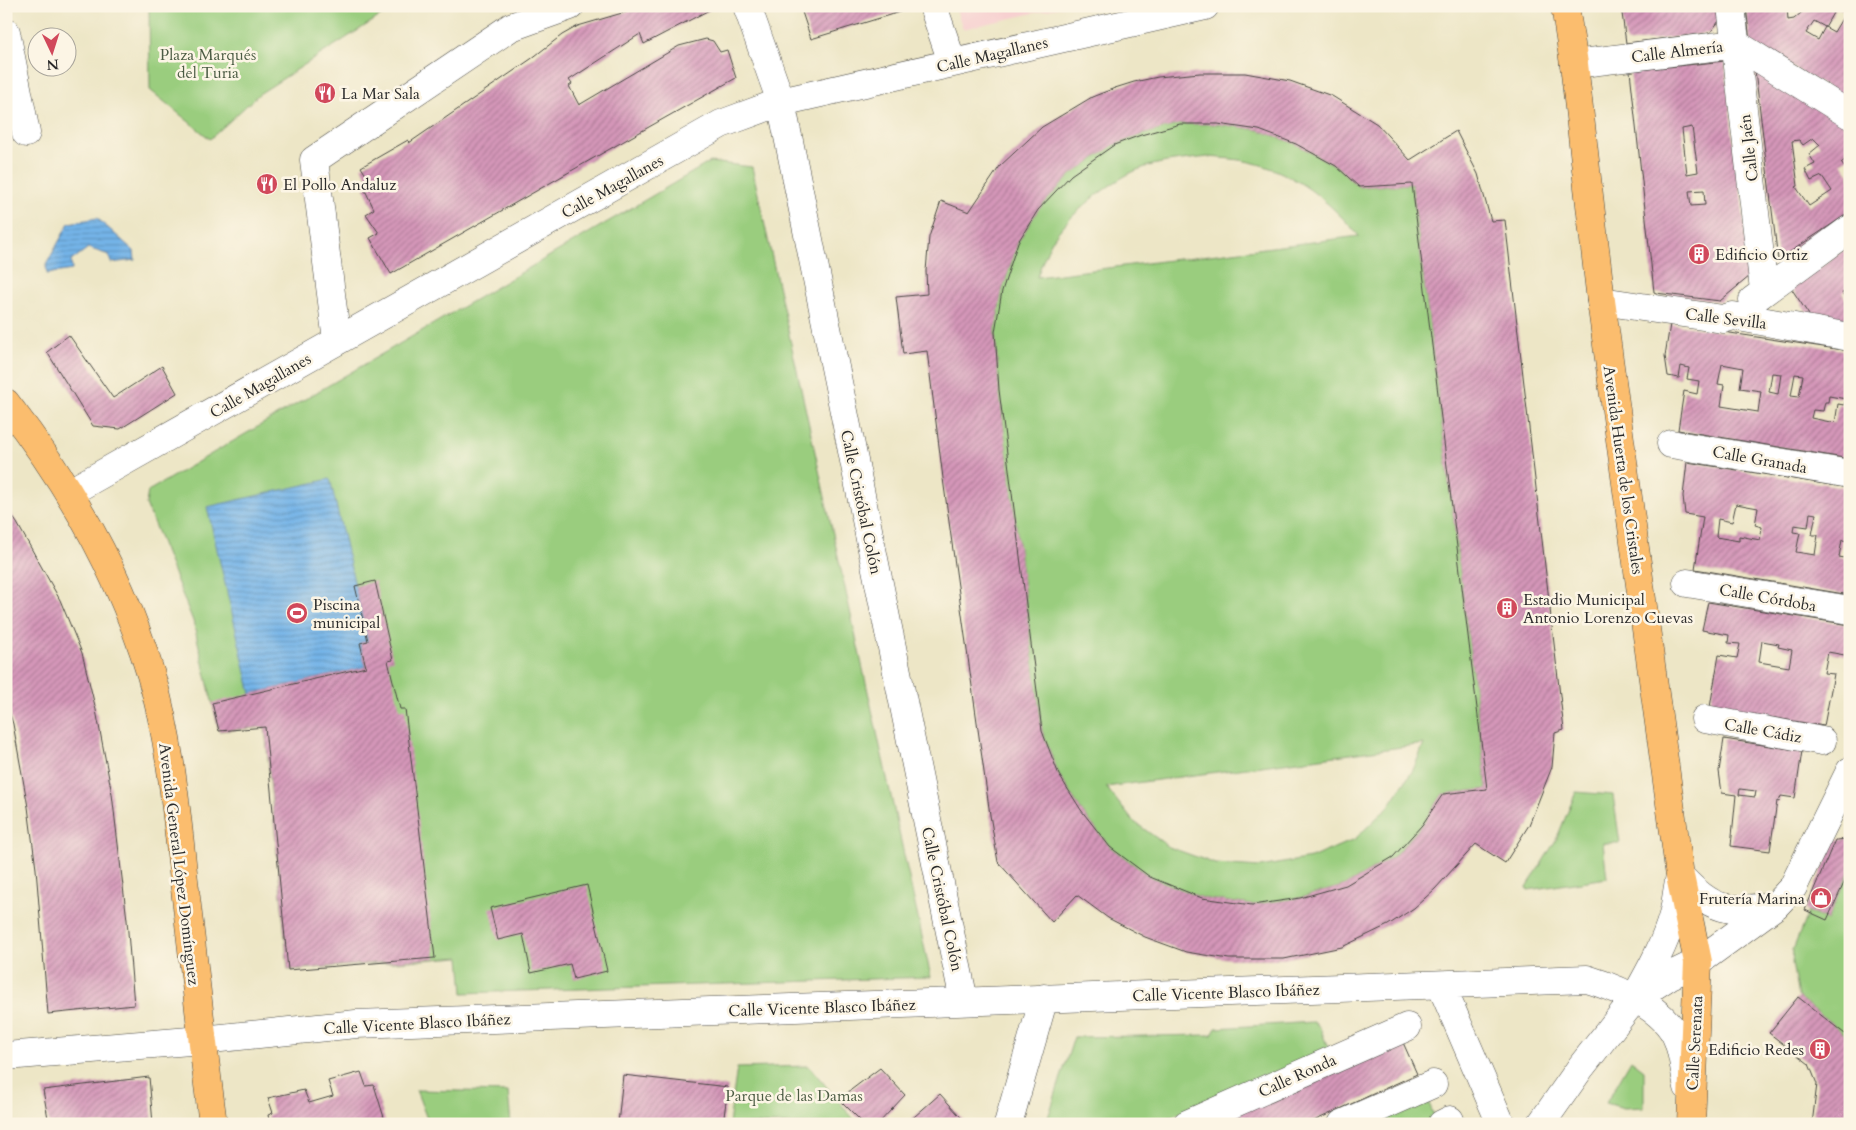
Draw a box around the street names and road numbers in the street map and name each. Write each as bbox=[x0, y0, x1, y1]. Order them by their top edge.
street label: Calle Magallanes bbox=[934, 31, 1050, 78]
street label: Calle Almería bbox=[1630, 35, 1724, 69]
street label: Calle Jaén bbox=[1734, 113, 1764, 183]
street label: Calle Magallanes bbox=[558, 150, 667, 224]
street label: Calle Sevilla bbox=[1684, 303, 1768, 335]
street label: Calle Magallanes bbox=[206, 348, 315, 424]
street label: Avenida Huerta de los Cristales bbox=[1597, 364, 1649, 576]
street label: Calle Cristóbal Colón bbox=[835, 428, 887, 576]
street label: Calle Granada bbox=[1711, 441, 1809, 479]
street label: Calle Córdoba bbox=[1718, 579, 1818, 617]
street label: Calle Cádiz bbox=[1722, 713, 1803, 749]
street label: Avenida General López Domínguez bbox=[153, 742, 205, 987]
street label: Calle Cristóbal Colón bbox=[916, 825, 968, 973]
street label: Calle Vicente Blasco Ibáñez bbox=[1132, 979, 1320, 1007]
street label: Calle Vicente Blasco Ibáñez bbox=[728, 994, 916, 1022]
street label: Calle Serenata bbox=[1682, 995, 1708, 1091]
street label: Calle Vicente Blasco Ibáñez bbox=[323, 1008, 511, 1040]
street label: Calle Ronda bbox=[1255, 1049, 1340, 1103]

